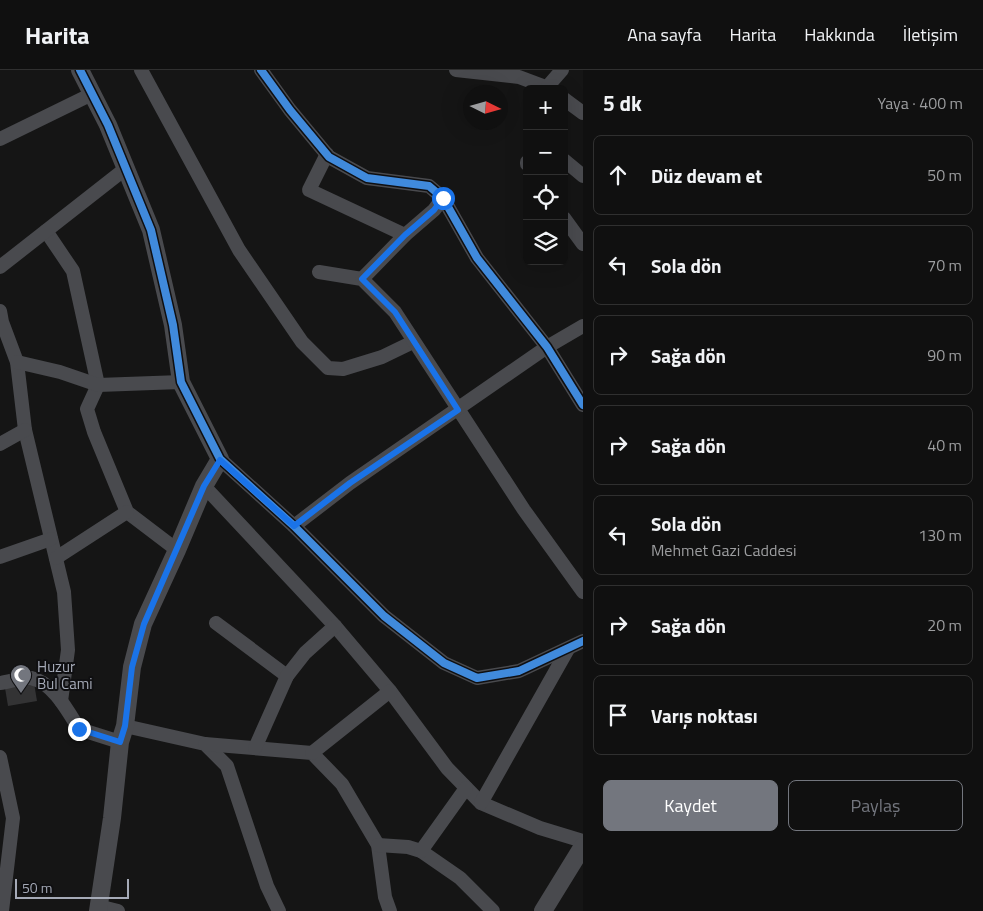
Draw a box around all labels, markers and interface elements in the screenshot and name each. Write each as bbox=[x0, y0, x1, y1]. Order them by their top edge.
text: Harita bbox=[25, 17, 90, 53]
text: Ana sayfa bbox=[627, 21, 702, 48]
text: Harita bbox=[730, 21, 776, 48]
text: Hakkında bbox=[804, 21, 875, 48]
text: İletişim bbox=[903, 21, 958, 48]
north arrow bbox=[463, 85, 508, 130]
map controls bbox=[523, 85, 568, 265]
button: + bbox=[523, 85, 568, 130]
text: 5 dk bbox=[603, 87, 642, 119]
text: Yaya · 400 m bbox=[878, 91, 963, 115]
button: − bbox=[523, 130, 568, 175]
icon: ahead bbox=[604, 161, 632, 189]
text: Düz devam et bbox=[651, 161, 762, 190]
text: 50 m bbox=[927, 163, 962, 187]
button: locate bbox=[523, 175, 568, 220]
route start bbox=[432, 187, 455, 210]
button: layers bbox=[523, 220, 568, 265]
icon: left bbox=[604, 251, 632, 279]
text: Sola dön bbox=[651, 251, 722, 280]
text: 70 m bbox=[927, 253, 962, 277]
icon: right bbox=[604, 341, 632, 369]
text: Sağa dön bbox=[651, 341, 726, 370]
text: 90 m bbox=[927, 343, 962, 367]
icon: right bbox=[604, 431, 632, 459]
text: Sağa dön bbox=[651, 431, 726, 460]
text: 40 m bbox=[927, 433, 962, 457]
text: Sola dön bbox=[651, 509, 722, 538]
icon: left bbox=[604, 521, 632, 549]
text: 130 m bbox=[918, 523, 962, 547]
text: Mehmet Gazi Caddesi bbox=[651, 538, 796, 562]
icon: right bbox=[604, 611, 632, 639]
text: Sağa dön bbox=[651, 611, 726, 640]
text: 20 m bbox=[927, 613, 962, 637]
place label: Huzur Bul Cami bbox=[37, 655, 92, 695]
mosque icon: Huzur Bul Cami bbox=[9, 663, 33, 694]
icon: arrive bbox=[604, 701, 632, 729]
text: Varış noktası bbox=[651, 701, 758, 730]
route end bbox=[68, 718, 91, 741]
button: Kaydet bbox=[603, 780, 778, 831]
button: Paylaş bbox=[788, 780, 963, 831]
scale bar bbox=[15, 876, 129, 899]
text: 50 m bbox=[22, 877, 52, 898]

